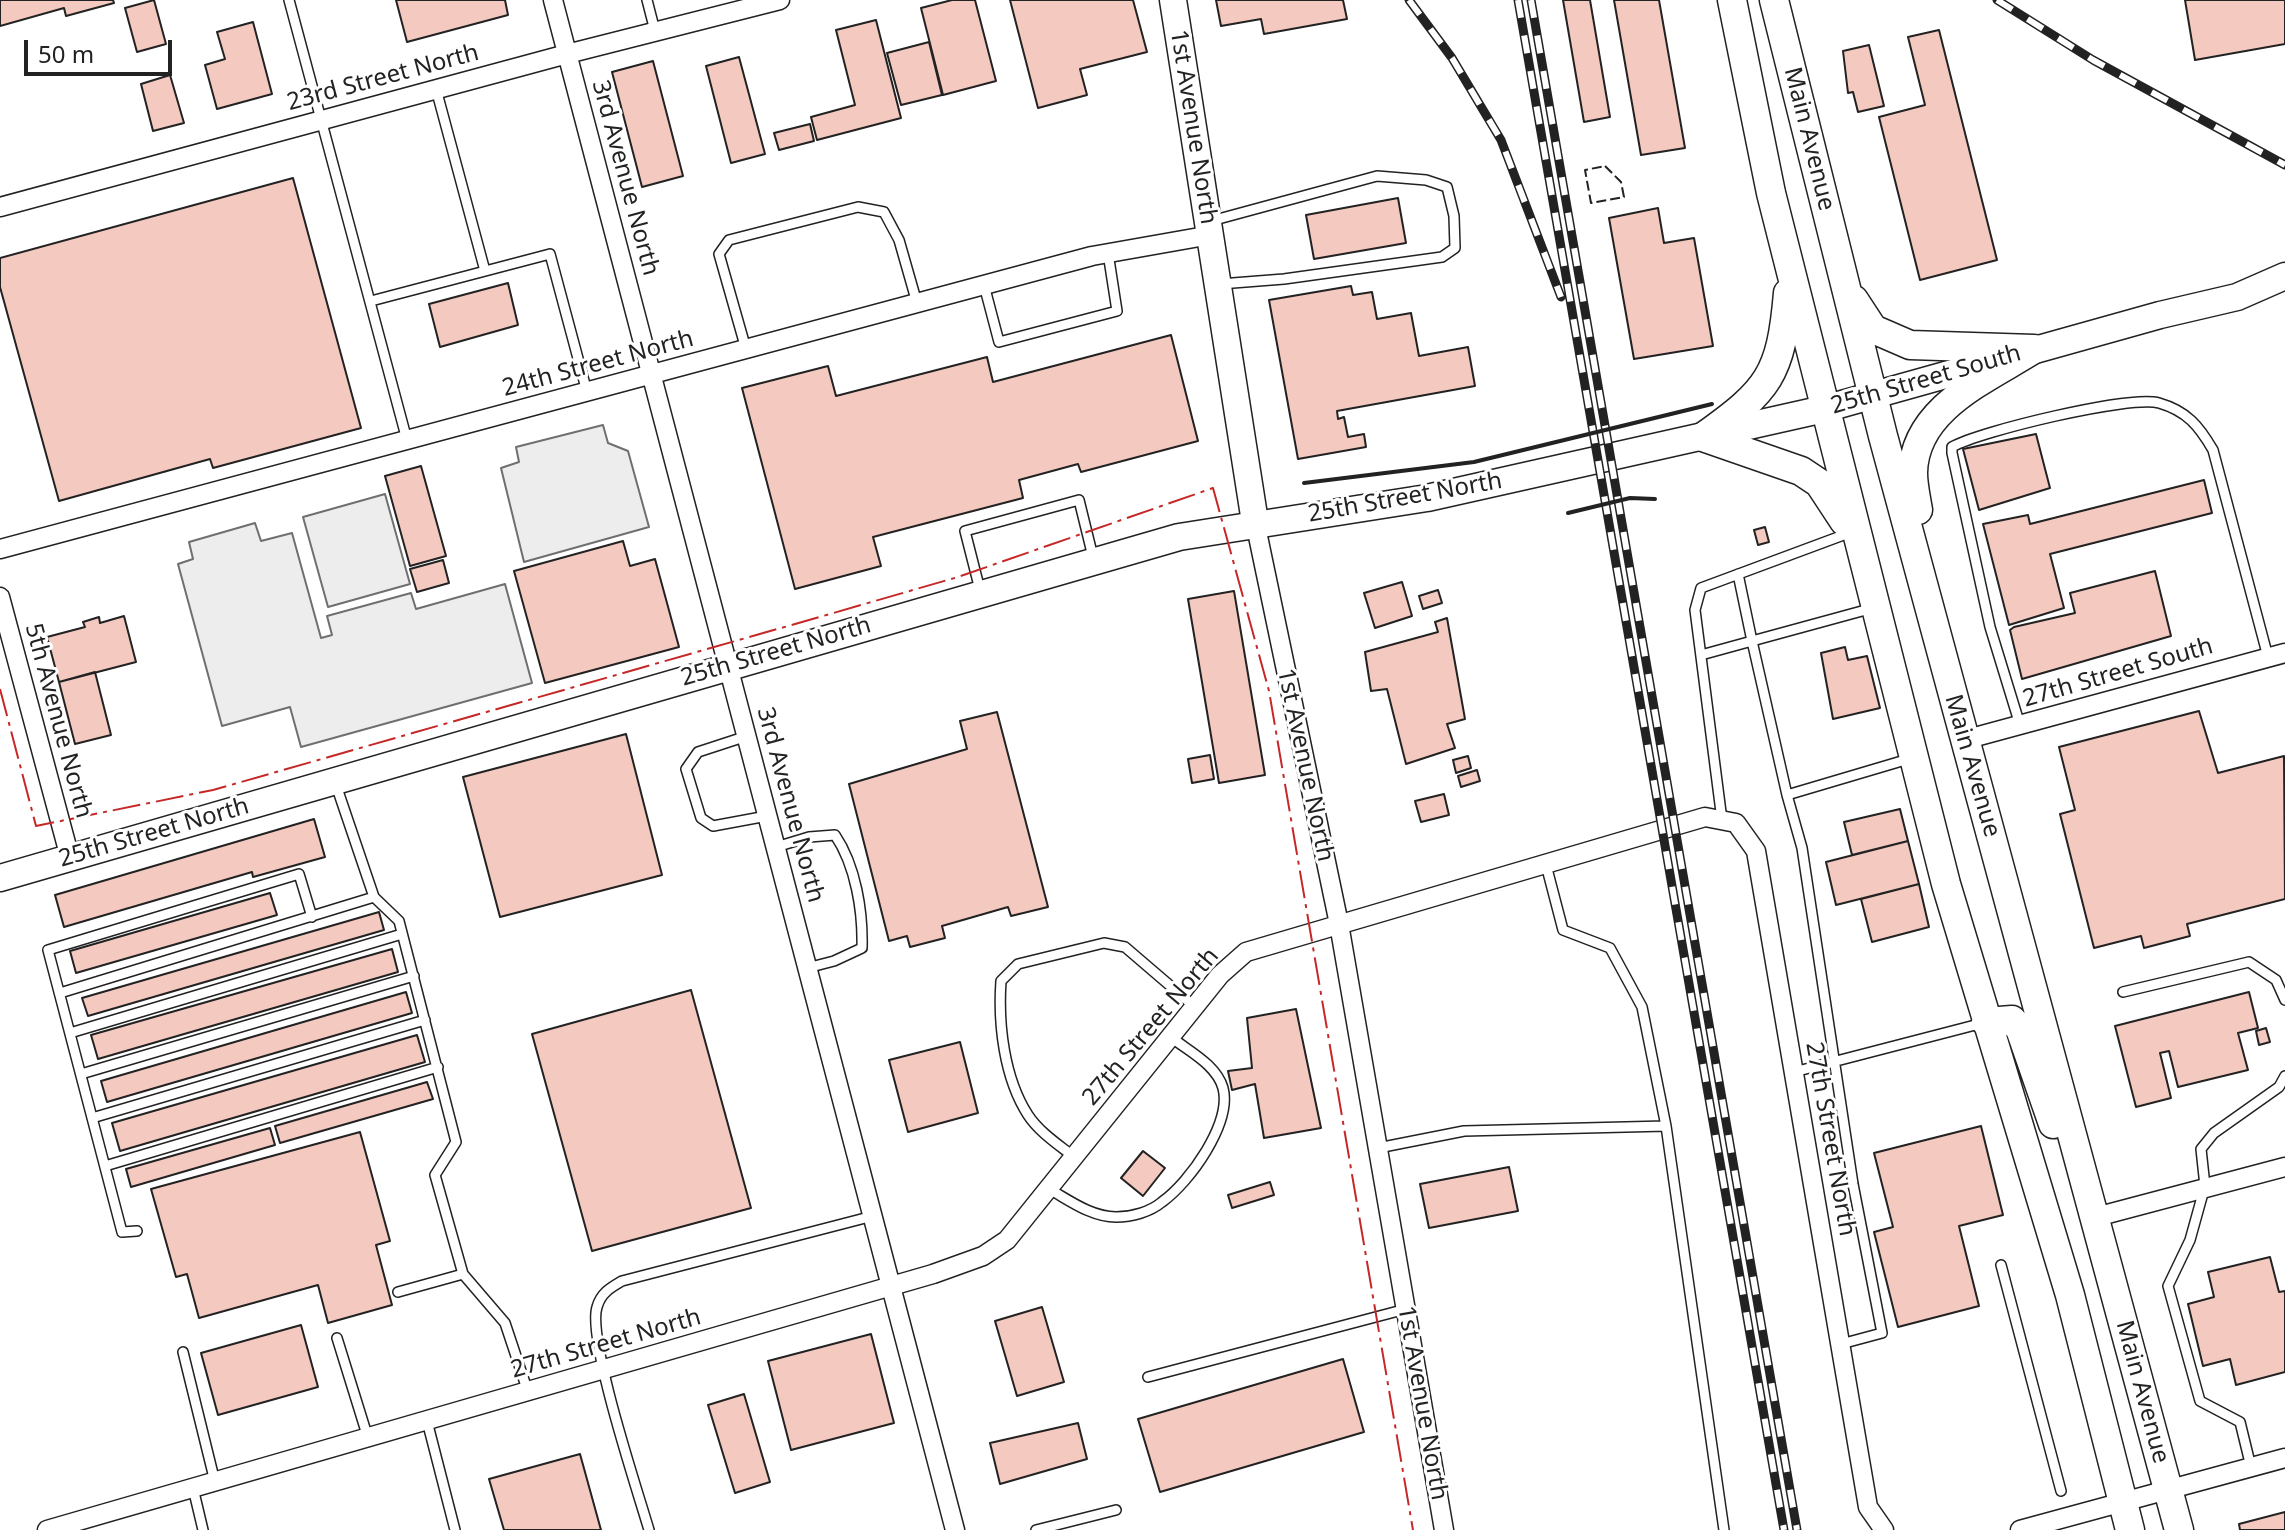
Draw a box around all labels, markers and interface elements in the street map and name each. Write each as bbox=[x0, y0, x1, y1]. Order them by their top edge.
scale bar bbox=[28, 24, 176, 74]
street label: 1st Avenue North bbox=[1163, 28, 1223, 226]
text: 50 m bbox=[38, 37, 94, 70]
street label: 23rd Street North bbox=[284, 39, 482, 117]
street label: Main Avenue bbox=[1777, 64, 1841, 214]
street label: 3rd Avenue North bbox=[585, 77, 665, 279]
street label: 24th Street North bbox=[499, 325, 697, 403]
street label: 25th Street South bbox=[1828, 339, 2024, 421]
street label: 25th Street North bbox=[1306, 467, 1504, 529]
street label: 25th Street North bbox=[678, 611, 874, 693]
street label: 5th Avenue North bbox=[18, 621, 98, 821]
street label: 27th Street South bbox=[2020, 632, 2216, 714]
street label: 1st Avenue North bbox=[1270, 666, 1340, 864]
street label: Main Avenue bbox=[1938, 691, 2006, 841]
street label: 3rd Avenue North bbox=[750, 704, 830, 906]
street label: 25th Street North bbox=[56, 792, 252, 874]
street label: 27th Street North bbox=[1077, 942, 1225, 1112]
street label: 27th Street North bbox=[1799, 1040, 1861, 1238]
street label: 27th Street North bbox=[508, 1303, 704, 1385]
street label: 1st Avenue North bbox=[1391, 1304, 1453, 1502]
street label: Main Avenue bbox=[2109, 1317, 2175, 1467]

